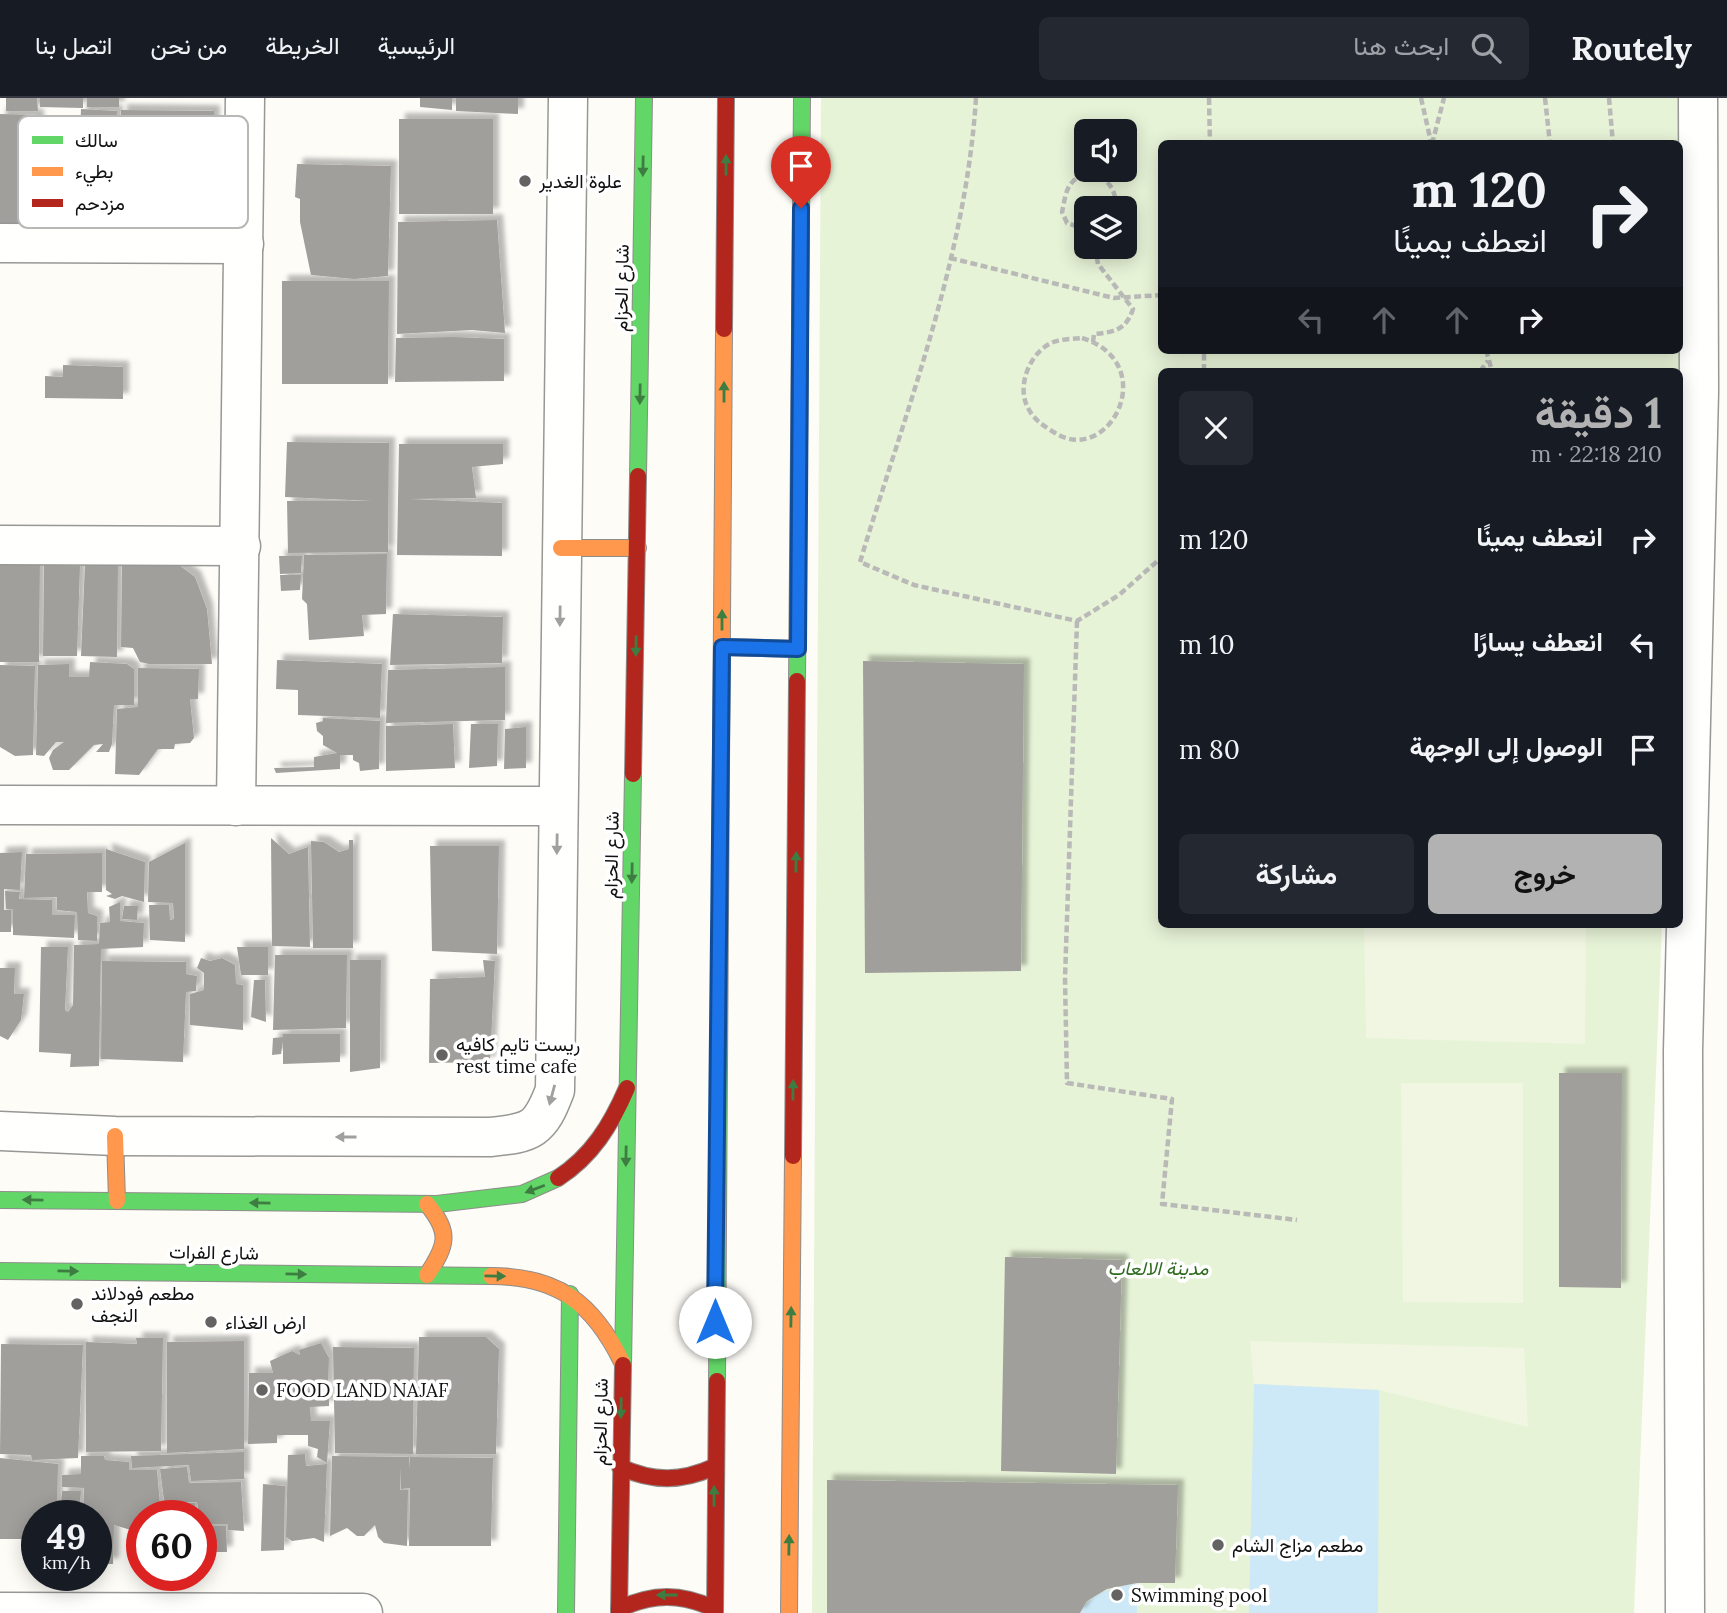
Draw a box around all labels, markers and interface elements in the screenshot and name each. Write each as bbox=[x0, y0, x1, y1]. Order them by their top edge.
search box bbox=[1039, 17, 1529, 80]
text: Routely bbox=[1571, 27, 1692, 69]
text: ابحث هنا bbox=[1353, 29, 1449, 62]
icon: search bbox=[1467, 29, 1505, 67]
text: اتصل بنا bbox=[35, 30, 112, 61]
text: من نحن bbox=[150, 30, 227, 61]
text: الخريطة bbox=[265, 30, 340, 61]
text: الرئيسية bbox=[378, 30, 455, 61]
legend bbox=[18, 116, 248, 228]
map controls bbox=[1074, 119, 1137, 259]
button: sound bbox=[1074, 119, 1137, 182]
text: سالك bbox=[75, 128, 118, 152]
pin bbox=[771, 136, 831, 208]
icon: arrive bbox=[782, 147, 820, 185]
one-way arrow bbox=[720, 154, 732, 176]
one-way arrow bbox=[638, 155, 649, 177]
text: 120 m bbox=[1412, 158, 1547, 220]
text: بطيء bbox=[75, 159, 113, 187]
icon: right bbox=[1571, 168, 1662, 259]
place label: علوة الغدير bbox=[538, 169, 622, 193]
marker: علوة الغدير bbox=[517, 173, 533, 189]
text: مزدحم bbox=[75, 191, 125, 216]
button: layers bbox=[1074, 196, 1137, 259]
text: انعطف يمينًا bbox=[1393, 220, 1547, 261]
street label: شارع الحزام bbox=[608, 244, 635, 332]
icon: left bbox=[1292, 301, 1330, 339]
icon: ahead bbox=[1365, 301, 1403, 339]
icon: ahead bbox=[1438, 301, 1476, 339]
icon: right bbox=[1511, 301, 1549, 339]
one-way arrow bbox=[718, 381, 730, 403]
one-way arrow bbox=[634, 383, 646, 405]
text: 1 دقيقة bbox=[1535, 386, 1662, 440]
button: close bbox=[1179, 391, 1253, 465]
text: 210 m · 22:18 bbox=[1531, 439, 1662, 468]
text: انعطف يمينًا bbox=[1476, 520, 1603, 553]
icon: right bbox=[1624, 521, 1662, 559]
text: 120 m bbox=[1179, 523, 1249, 556]
one-way arrow bbox=[554, 605, 566, 627]
one-way arrow bbox=[717, 609, 728, 631]
text: انعطف يسارًا bbox=[1473, 625, 1603, 658]
icon: left bbox=[1624, 626, 1662, 664]
text: 10 m bbox=[1179, 628, 1235, 661]
one-way arrow bbox=[630, 635, 642, 657]
text: الوصول إلى الوجهة bbox=[1410, 730, 1603, 763]
icon: arrive bbox=[1624, 731, 1662, 769]
text: 80 m bbox=[1179, 733, 1240, 766]
street label: شارع الحزام bbox=[598, 811, 625, 899]
one-way arrow bbox=[551, 833, 563, 855]
button: مشاركة bbox=[1179, 834, 1414, 914]
button: خروج bbox=[1428, 834, 1662, 914]
one-way arrow bbox=[790, 851, 801, 873]
one-way arrow bbox=[626, 862, 637, 884]
place label: ريست تايم كافيه rest time cafe bbox=[456, 1032, 580, 1078]
marker: ريست تايم كافيه rest time cafe bbox=[434, 1047, 450, 1063]
one-way arrow bbox=[788, 1079, 799, 1101]
one-way arrow bbox=[546, 1085, 556, 1106]
one-way arrow bbox=[335, 1131, 357, 1143]
one-way arrow bbox=[620, 1146, 632, 1168]
one-way arrow bbox=[525, 1184, 546, 1195]
one-way arrow bbox=[22, 1194, 44, 1206]
one-way arrow bbox=[249, 1197, 271, 1208]
street label: شارع الفرات bbox=[169, 1239, 259, 1266]
park label: مدينة الالعاب bbox=[1108, 1256, 1209, 1280]
one-way arrow bbox=[57, 1265, 79, 1277]
one-way arrow bbox=[285, 1268, 307, 1279]
one-way arrow bbox=[485, 1270, 507, 1281]
place label: مطعم فودلاند النجف bbox=[91, 1281, 194, 1327]
position arrow bbox=[678, 1285, 752, 1359]
marker: مطعم فودلاند النجف bbox=[69, 1296, 85, 1312]
one-way arrow bbox=[785, 1306, 797, 1328]
place label: ارض الغذاء bbox=[225, 1310, 306, 1334]
marker: ارض الغذاء bbox=[203, 1314, 219, 1330]
place label: FOOD LAND NAJAF bbox=[276, 1378, 448, 1402]
street label: شارع الحزام bbox=[587, 1378, 614, 1466]
marker: FOOD LAND NAJAF bbox=[254, 1382, 270, 1398]
one-way arrow bbox=[615, 1398, 627, 1420]
one-way arrow bbox=[708, 1485, 720, 1507]
speed limit sign: 60 bbox=[126, 1500, 217, 1591]
text: 49 bbox=[47, 1514, 86, 1559]
place label: مطعم مزاج الشام bbox=[1232, 1533, 1363, 1558]
one-way arrow bbox=[783, 1534, 795, 1556]
marker: مطعم مزاج الشام bbox=[1210, 1537, 1226, 1553]
text: km/h bbox=[42, 1551, 91, 1574]
place label: Swimming pool bbox=[1131, 1583, 1267, 1607]
marker: Swimming pool bbox=[1109, 1587, 1125, 1603]
one-way arrow bbox=[656, 1589, 678, 1601]

